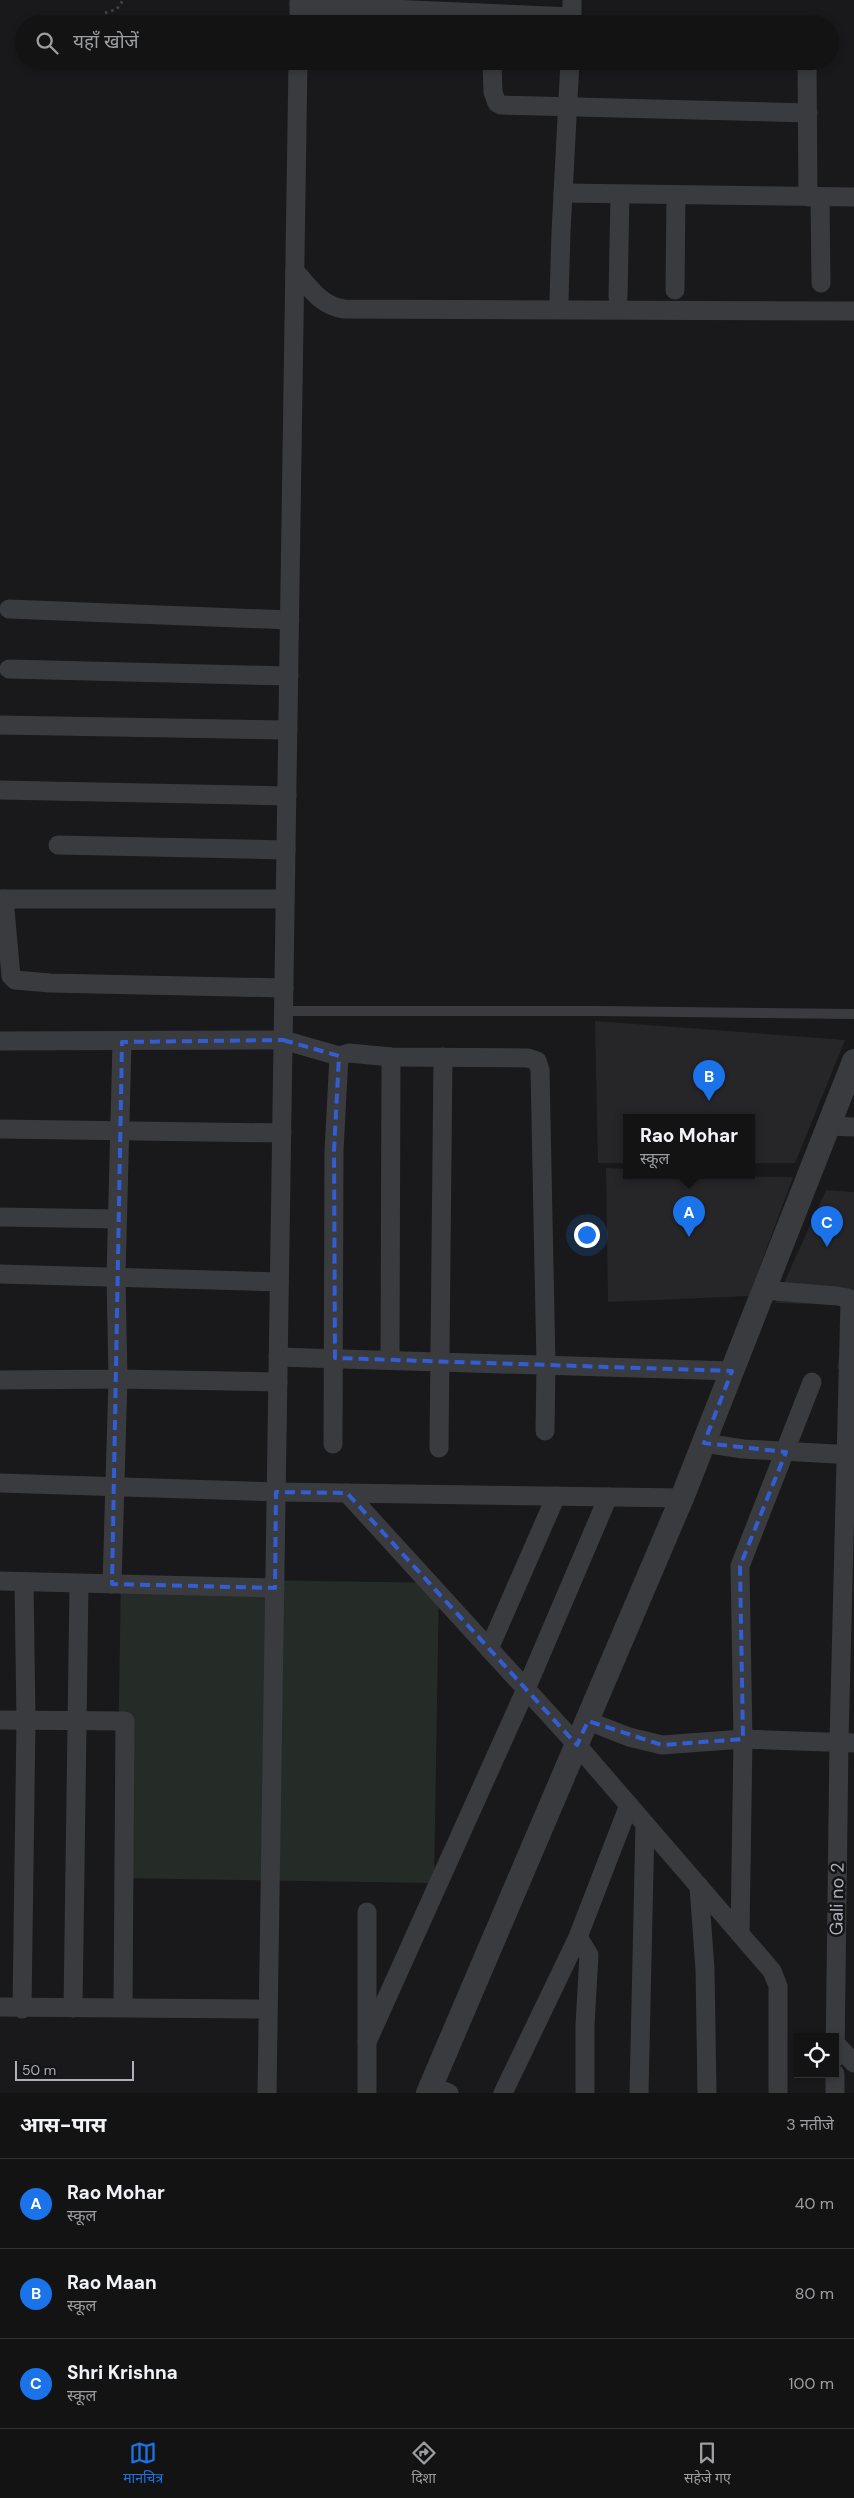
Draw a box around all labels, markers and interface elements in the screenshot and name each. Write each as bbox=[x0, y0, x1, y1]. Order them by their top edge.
search box bbox=[15, 15, 839, 70]
icon: search bbox=[33, 29, 61, 57]
text: यहाँ खोजें bbox=[73, 29, 139, 54]
pin: B bbox=[693, 1060, 725, 1101]
popup bbox=[623, 1114, 755, 1179]
text: Rao Mohar bbox=[640, 1123, 738, 1148]
text: स्कूल bbox=[640, 1148, 669, 1169]
pin: A bbox=[673, 1196, 705, 1237]
pin: C bbox=[811, 1206, 843, 1247]
your location bbox=[574, 1222, 600, 1248]
street label: Gali no 2 bbox=[824, 1862, 850, 1936]
map controls bbox=[794, 2033, 839, 2078]
button: locate bbox=[794, 2033, 839, 2078]
scale bar bbox=[15, 2058, 134, 2081]
text: 50 m bbox=[22, 2061, 56, 2079]
text: आस-पास bbox=[20, 2111, 106, 2139]
text: 3 नतीजे bbox=[786, 2114, 834, 2135]
text: Rao Mohar bbox=[67, 2180, 165, 2205]
text: A bbox=[30, 2193, 42, 2214]
text: 40 m bbox=[795, 2193, 834, 2214]
text: स्कूल bbox=[67, 2205, 96, 2226]
text: Rao Maan bbox=[67, 2270, 157, 2295]
text: B bbox=[31, 2283, 41, 2304]
text: 80 m bbox=[795, 2283, 834, 2304]
text: स्कूल bbox=[67, 2295, 96, 2316]
text: Shri Krishna bbox=[67, 2360, 178, 2385]
text: C bbox=[30, 2373, 42, 2394]
text: 100 m bbox=[789, 2373, 834, 2394]
text: स्कूल bbox=[67, 2385, 96, 2406]
tab: मानचित्र bbox=[123, 2439, 163, 2489]
tab: दिशा bbox=[410, 2439, 438, 2489]
tab: सहेजे गए bbox=[684, 2439, 731, 2489]

